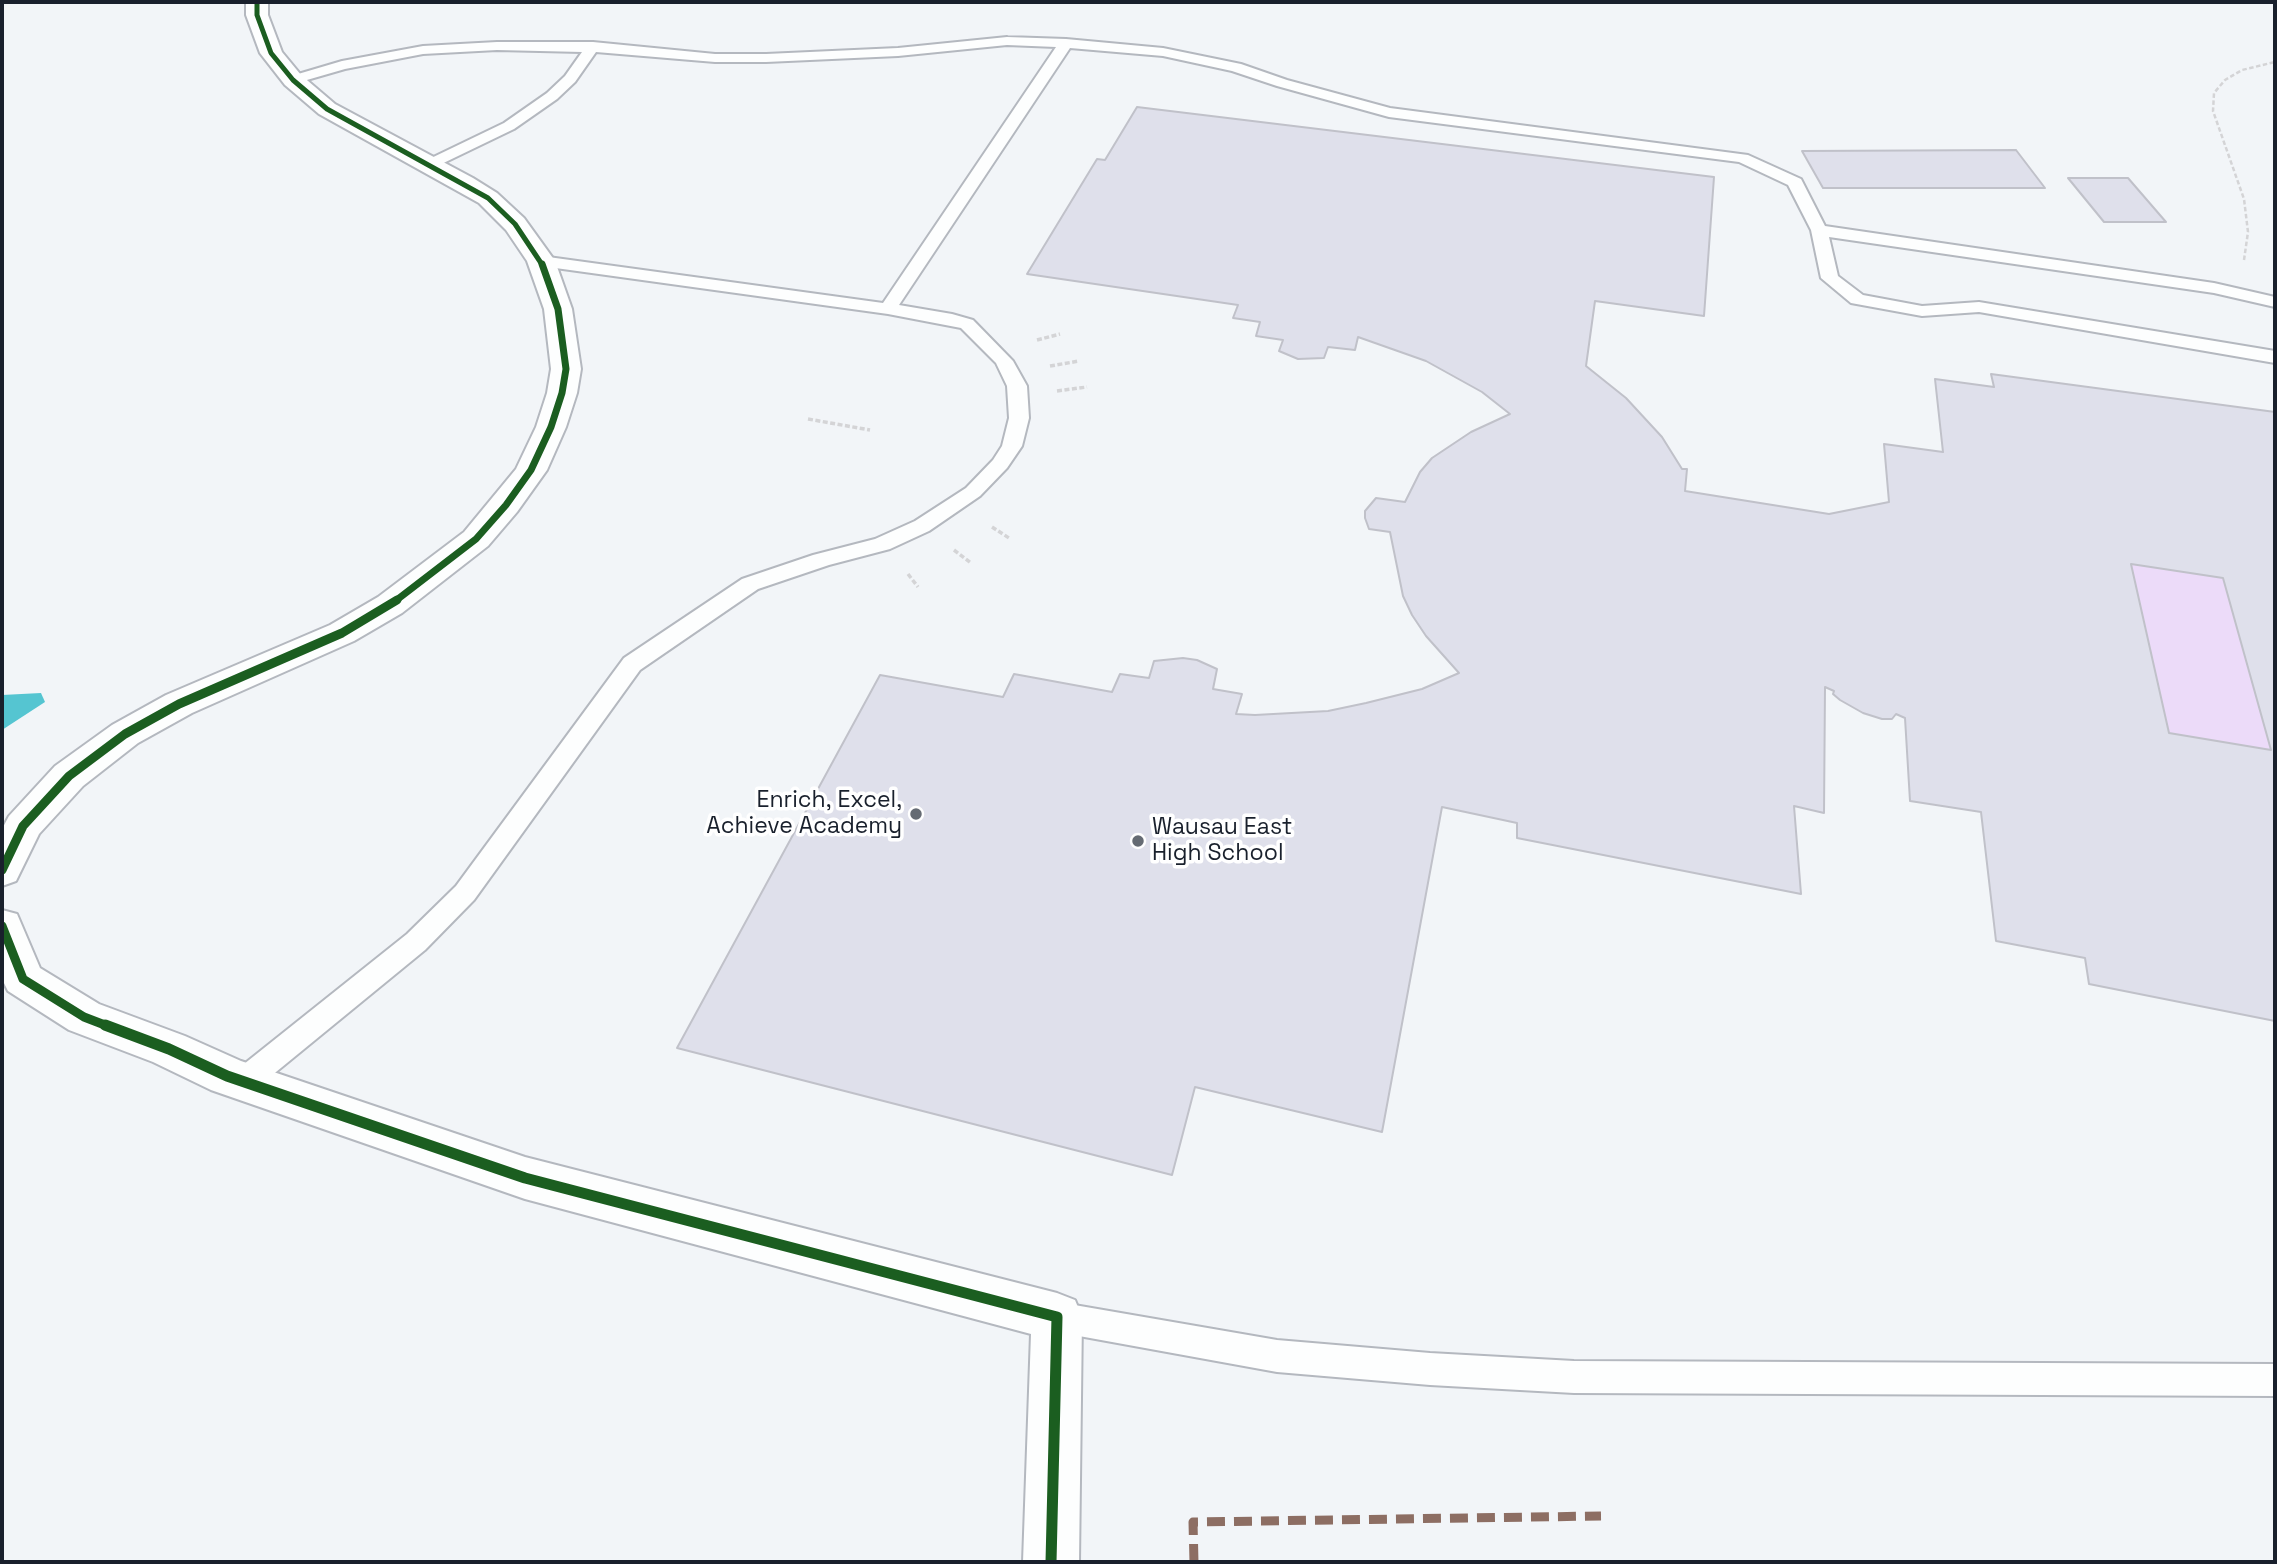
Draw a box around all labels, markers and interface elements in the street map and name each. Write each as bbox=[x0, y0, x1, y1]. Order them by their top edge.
place label: Enrich, Excel, Achieve Academy bbox=[706, 787, 902, 841]
marker: Enrich, Excel, Achieve Academy bbox=[908, 806, 924, 822]
place label: Wausau East High School bbox=[1152, 814, 1292, 868]
marker: Wausau East High School bbox=[1130, 833, 1146, 849]

